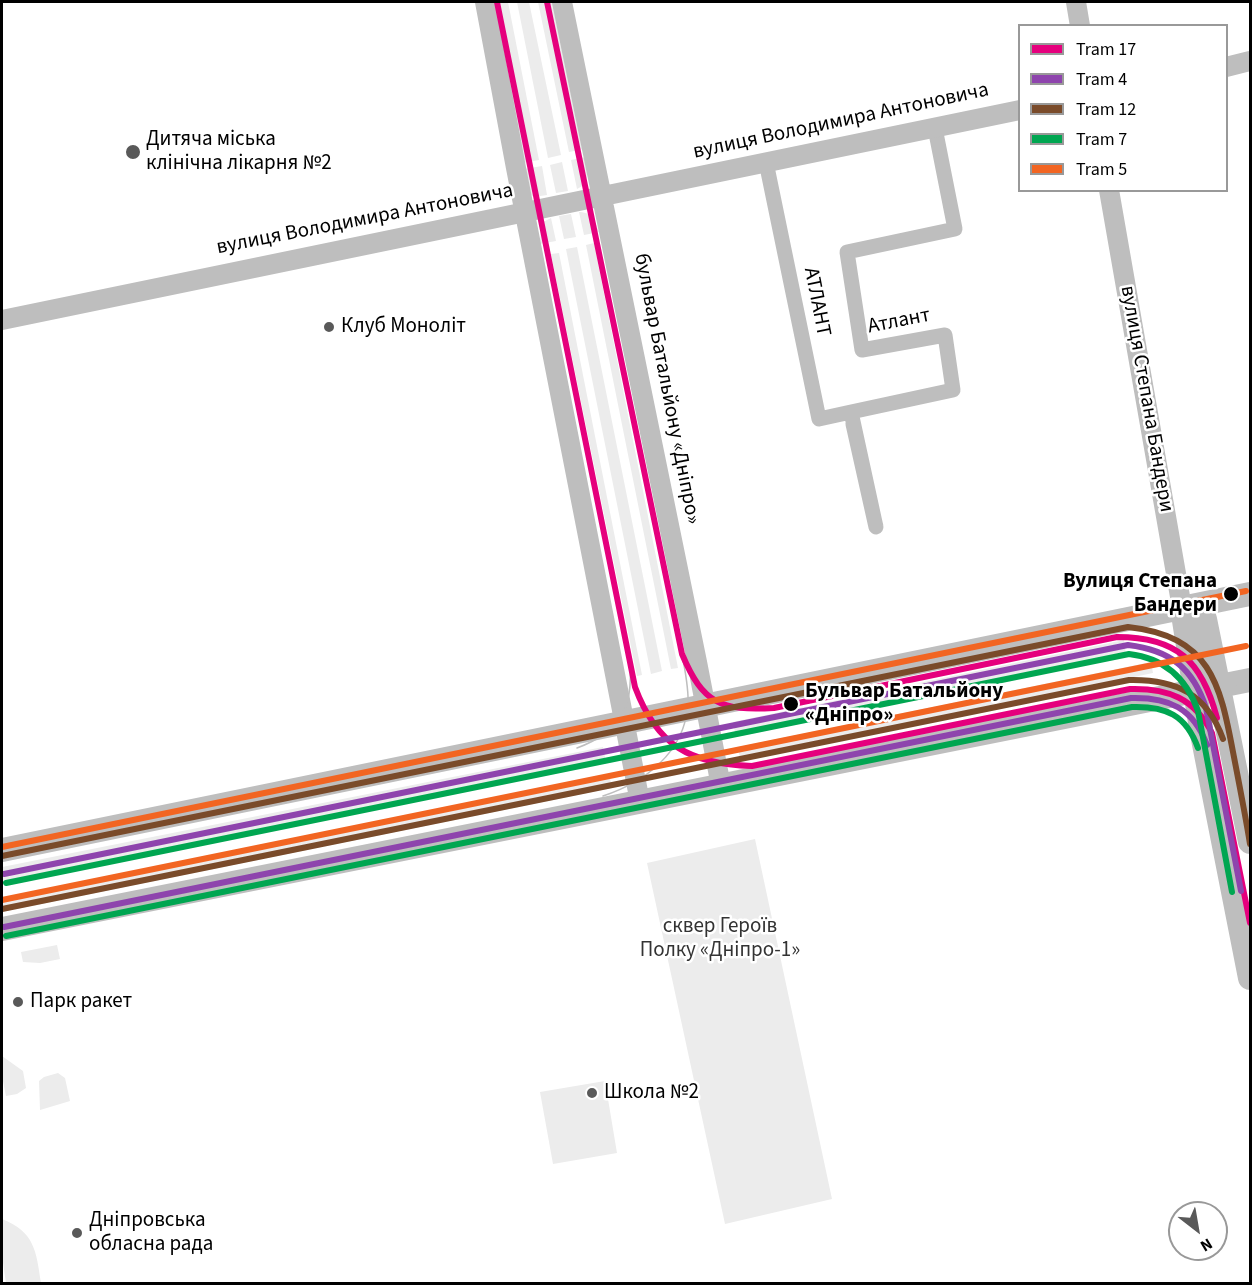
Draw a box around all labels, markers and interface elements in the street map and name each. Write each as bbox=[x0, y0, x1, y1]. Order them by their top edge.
legend bbox=[1018, 24, 1228, 192]
text: Tram 17 bbox=[1076, 37, 1136, 62]
text: Tram 4 bbox=[1076, 67, 1127, 92]
street label: вулиця Володимира Антоновича bbox=[691, 78, 991, 166]
text: Tram 12 bbox=[1076, 97, 1136, 122]
place label: Дитяча міська клінічна лікарня №2 bbox=[146, 127, 332, 177]
text: Tram 7 bbox=[1076, 127, 1127, 152]
marker: Дитяча міська клінічна лікарня №2 bbox=[124, 143, 142, 161]
text: Tram 5 bbox=[1076, 157, 1127, 182]
street label: вулиця Володимира Антоновича bbox=[215, 179, 515, 261]
street label: бульвар Батальйону «Дніпро» bbox=[627, 251, 705, 527]
street label: АТЛАНТ bbox=[797, 265, 835, 339]
street label: вулиця Степана Бандери bbox=[1114, 284, 1178, 514]
street label: Атлант bbox=[866, 304, 932, 340]
place label: Клуб Моноліт bbox=[341, 314, 466, 340]
marker: Клуб Моноліт bbox=[322, 320, 336, 334]
place label: Вулиця Степана Бандери bbox=[1063, 569, 1217, 619]
marker: Вулиця Степана Бандери bbox=[1222, 585, 1240, 603]
place label: Бульвар Батальйону «Дніпро» bbox=[805, 679, 1003, 729]
marker: Бульвар Батальйону «Дніпро» bbox=[782, 695, 800, 713]
park label: сквер Героїв Полку «Дніпро-1» bbox=[640, 914, 800, 964]
place label: Парк ракет bbox=[30, 989, 132, 1015]
marker: Парк ракет bbox=[11, 995, 25, 1009]
place label: Школа №2 bbox=[604, 1080, 699, 1106]
marker: Школа №2 bbox=[585, 1086, 599, 1100]
north arrow bbox=[1168, 1201, 1228, 1261]
place label: Дніпровська обласна рада bbox=[89, 1208, 213, 1258]
marker: Дніпровська обласна рада bbox=[70, 1226, 84, 1240]
text: N bbox=[1196, 1233, 1216, 1257]

